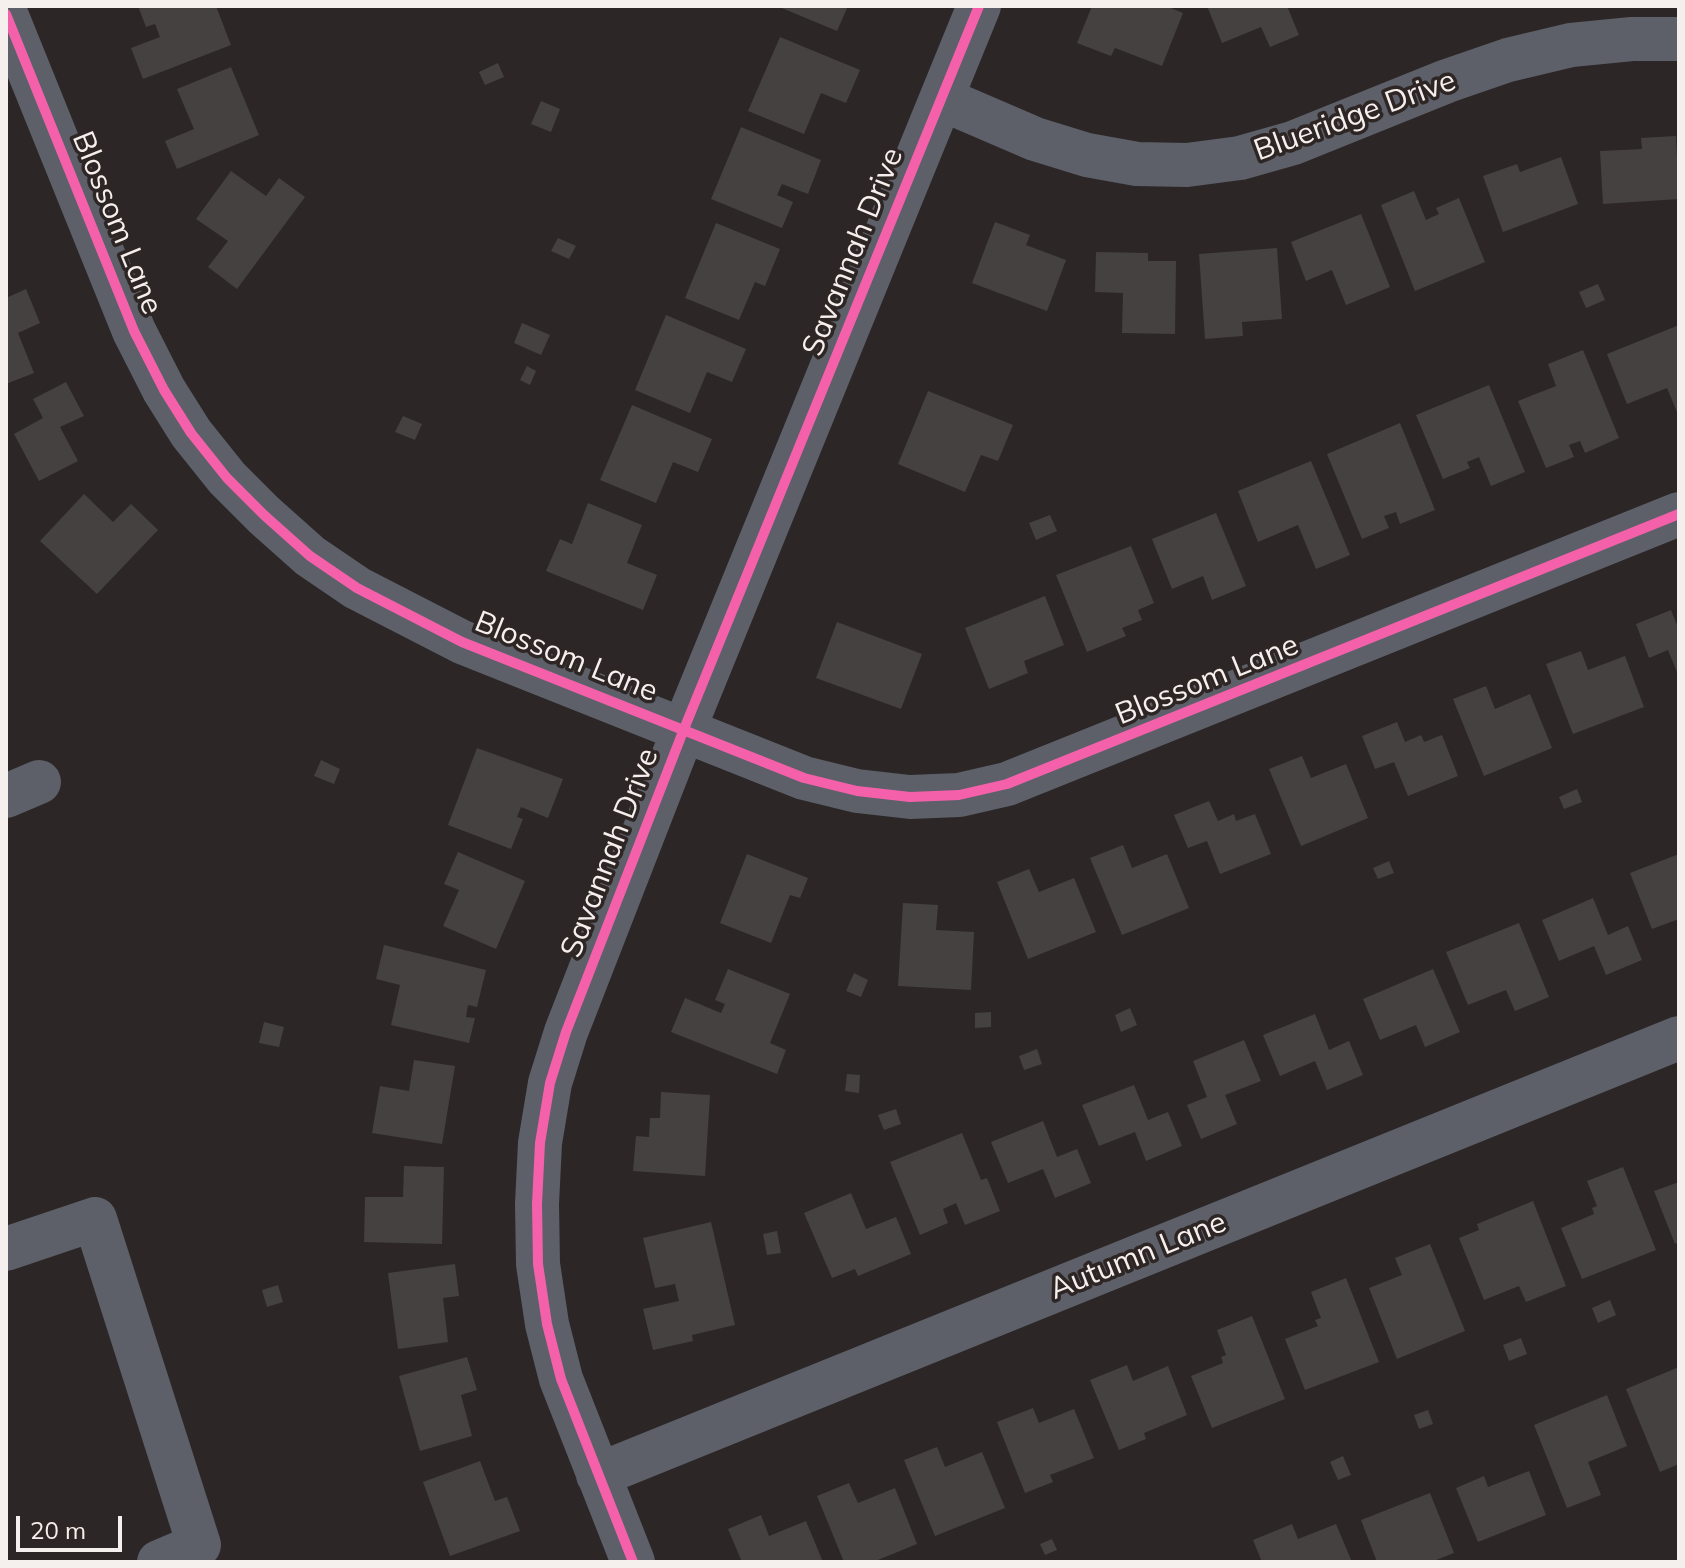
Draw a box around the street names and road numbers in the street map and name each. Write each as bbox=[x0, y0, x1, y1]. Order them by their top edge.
street label: Blueridge Drive bbox=[1249, 63, 1461, 169]
street label: Blossom Lane bbox=[64, 126, 170, 320]
street label: Savannah Drive bbox=[795, 143, 911, 361]
street label: Blossom Lane bbox=[469, 604, 663, 710]
street label: Blossom Lane bbox=[1110, 627, 1304, 733]
street label: Savannah Drive bbox=[554, 743, 666, 963]
street label: Autumn Lane bbox=[1044, 1204, 1232, 1308]

